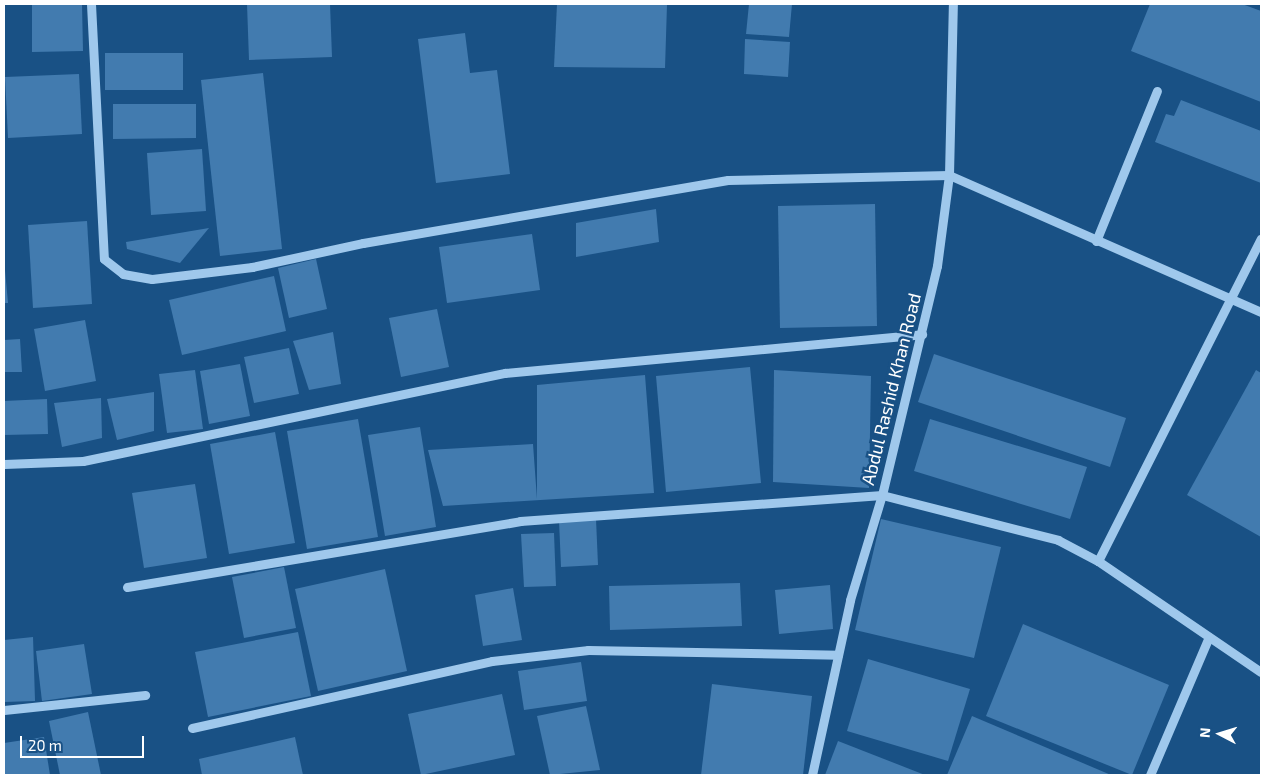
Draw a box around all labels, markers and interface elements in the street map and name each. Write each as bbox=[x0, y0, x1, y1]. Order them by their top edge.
street label: Abdul Rashid Khan Road bbox=[857, 290, 925, 488]
north arrow bbox=[1195, 709, 1245, 759]
scale bar bbox=[22, 726, 146, 758]
text: N bbox=[1196, 727, 1213, 738]
text: 20 m bbox=[28, 736, 62, 754]

